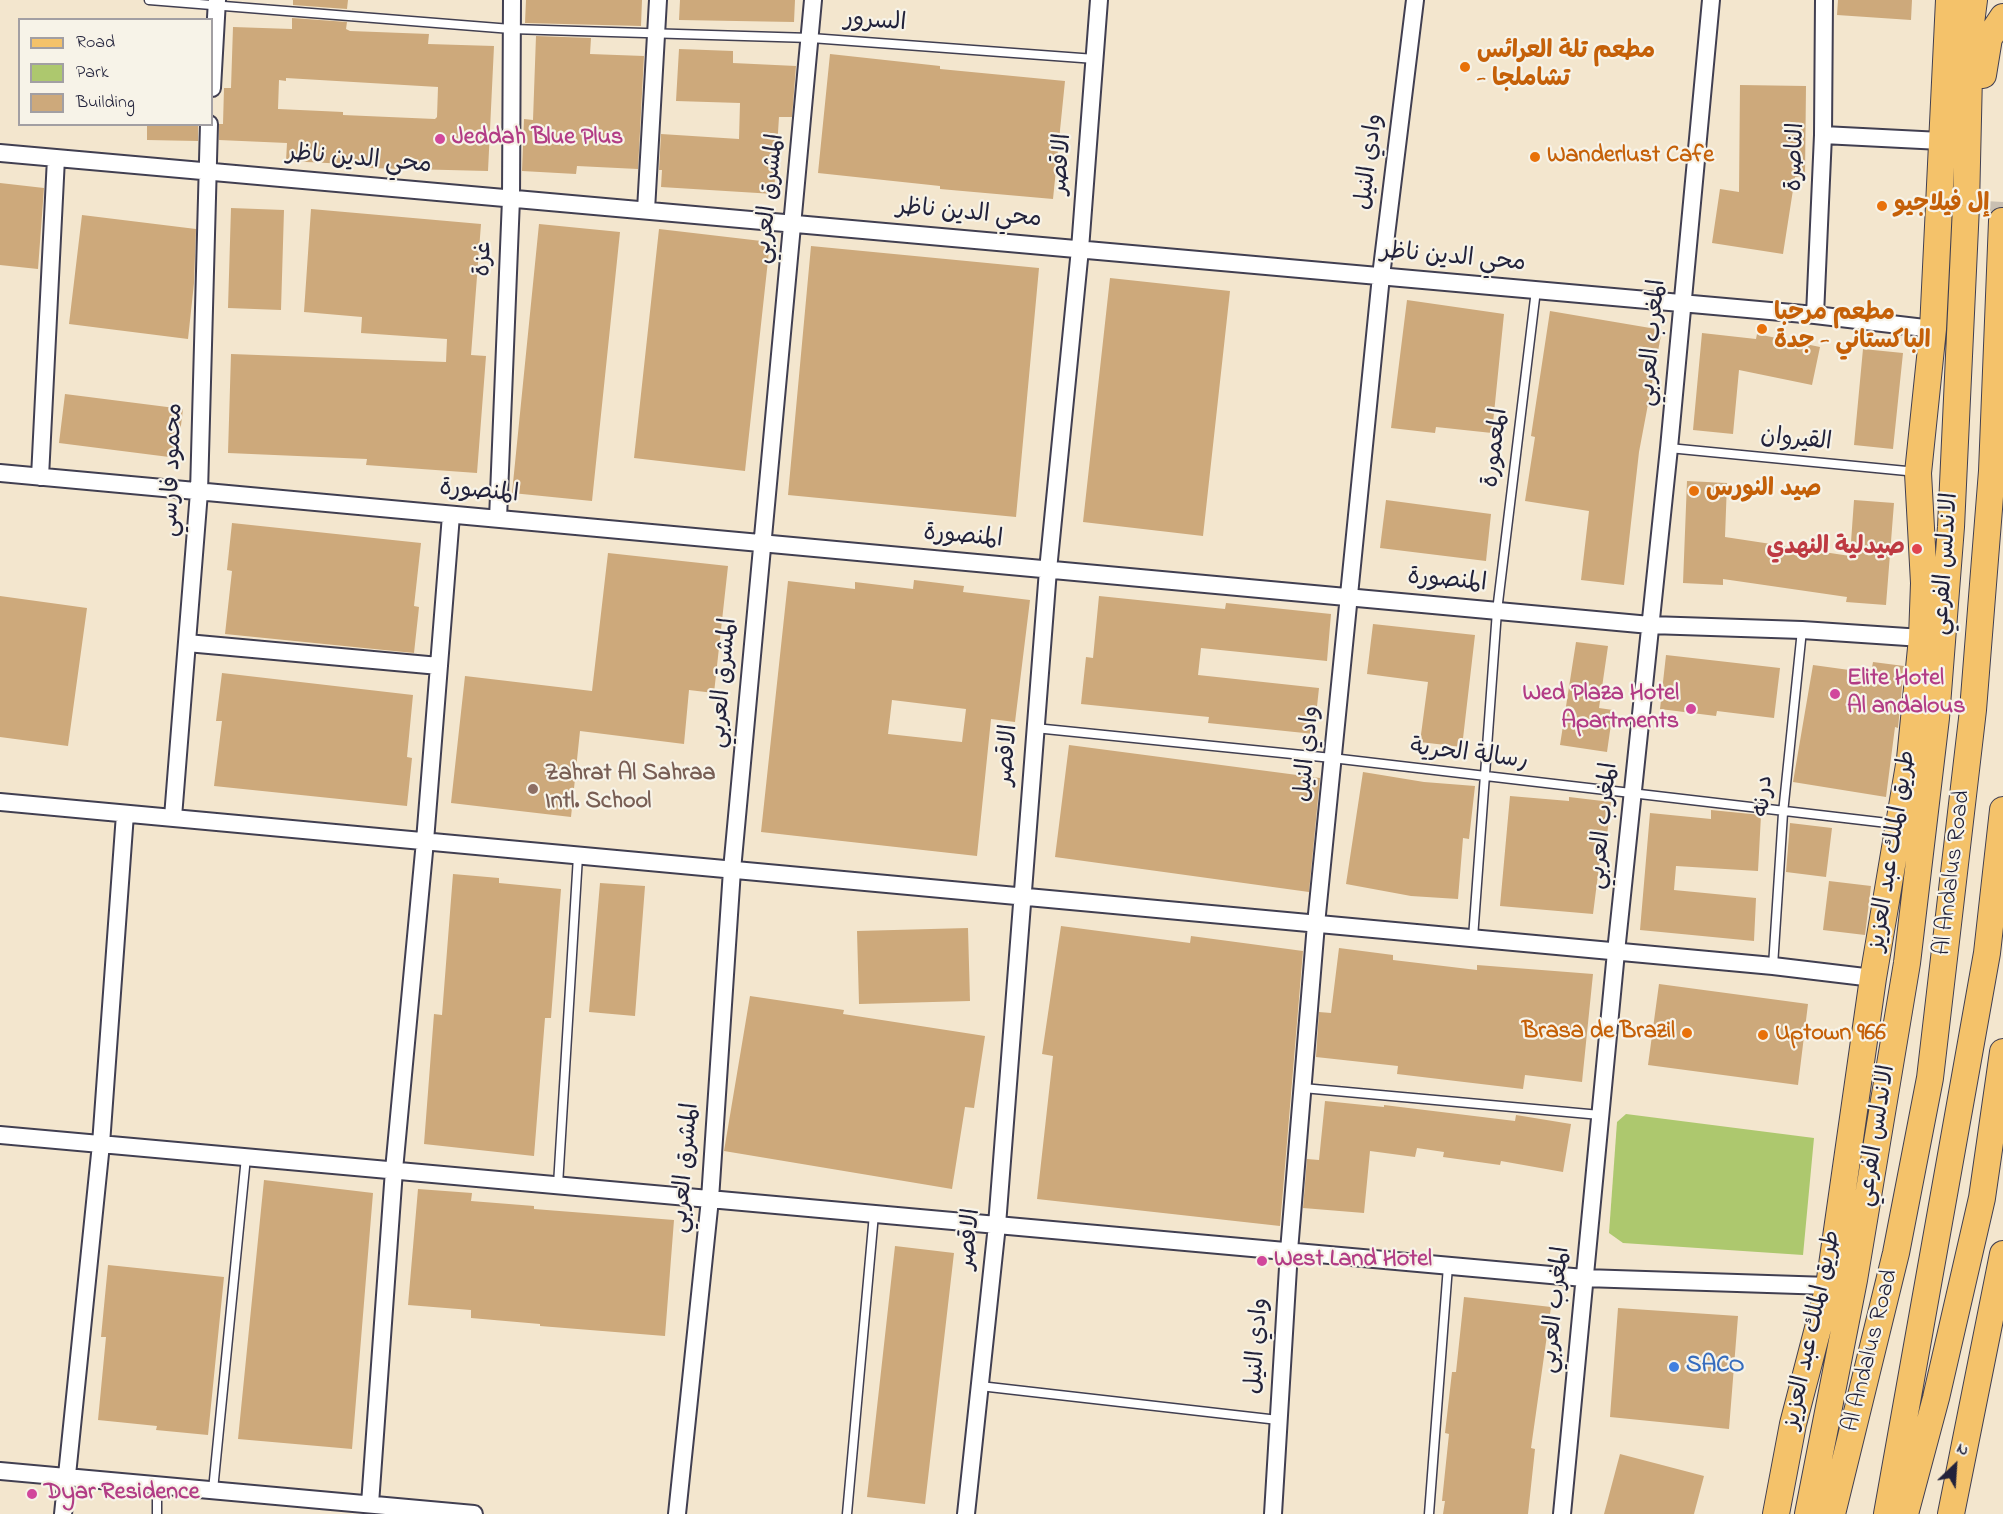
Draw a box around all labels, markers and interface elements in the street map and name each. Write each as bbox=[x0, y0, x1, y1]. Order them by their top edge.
street label: السرور bbox=[843, 6, 907, 40]
legend bbox=[18, 18, 213, 126]
text: Road bbox=[76, 30, 115, 56]
place label: مطعم تلة العرائس - تشاملجا bbox=[1477, 39, 1655, 95]
text: Park bbox=[76, 60, 109, 86]
marker: مطعم تلة العرائس - تشاملجا bbox=[1458, 60, 1472, 74]
text: Building bbox=[76, 90, 135, 116]
street label: وادي النيل bbox=[1351, 112, 1391, 212]
street label: الناصرة bbox=[1781, 122, 1813, 192]
place label: Jeddah Blue Plus bbox=[452, 125, 623, 153]
marker: Jeddah Blue Plus bbox=[433, 132, 447, 146]
street label: المشرق العربي bbox=[750, 133, 792, 265]
street label: الاقصر bbox=[1047, 133, 1079, 195]
street label: محي الدين ناظر bbox=[285, 140, 433, 182]
place label: Wanderlust Cafe bbox=[1547, 143, 1714, 171]
marker: Wanderlust Cafe bbox=[1528, 150, 1542, 164]
place label: إل فيلاجيو bbox=[1894, 192, 1989, 220]
street label: محي الدين ناظر bbox=[895, 194, 1043, 236]
marker: إل فيلاجيو bbox=[1875, 199, 1889, 213]
street label: محي الدين ناظر bbox=[1379, 238, 1527, 280]
street label: غزة bbox=[470, 241, 500, 277]
street label: المغرب العربي bbox=[1634, 278, 1674, 408]
place label: مطعم مرحبا الباكستاني - جدة bbox=[1774, 301, 1931, 357]
marker: مطعم مرحبا الباكستاني - جدة bbox=[1755, 322, 1769, 336]
street label: محمود فارسي bbox=[157, 402, 191, 538]
street label: المعمورة bbox=[1478, 407, 1516, 489]
street label: القيروان bbox=[1759, 423, 1833, 459]
street label: المنصورة bbox=[438, 475, 520, 511]
place label: صيد النورس bbox=[1706, 477, 1821, 505]
marker: صيد النورس bbox=[1687, 484, 1701, 498]
street label: الاندلس الفرعي bbox=[1928, 492, 1966, 636]
street label: المنصورة bbox=[922, 520, 1004, 556]
place label: صيدلية النهدي bbox=[1767, 535, 1905, 563]
marker: صيدلية النهدي bbox=[1910, 542, 1924, 556]
street label: المنصورة bbox=[1406, 564, 1488, 600]
street label: المشرق العربي bbox=[705, 617, 745, 749]
place label: Elite Hotel Al andalous bbox=[1847, 666, 1965, 722]
place label: Wed Plaza Hotel Apartments bbox=[1522, 681, 1679, 737]
marker: Elite Hotel Al andalous bbox=[1828, 687, 1842, 701]
marker: Wed Plaza Hotel Apartments bbox=[1684, 702, 1698, 716]
street label: وادي النيل bbox=[1290, 705, 1328, 803]
street label: الاقصر bbox=[992, 723, 1026, 787]
street label: رسالة الحرية bbox=[1408, 734, 1530, 778]
street label: طريق الملك عبد العزيز bbox=[1864, 749, 1924, 953]
place label: Zahrat Al Sahraa Intl. School bbox=[545, 761, 715, 817]
street label: المغرب العربي bbox=[1584, 761, 1626, 891]
street label: درنه bbox=[1749, 774, 1781, 818]
marker: Zahrat Al Sahraa Intl. School bbox=[526, 782, 540, 796]
street label: Al Andalus Road bbox=[1930, 789, 1978, 957]
place label: Brasa de Brazil bbox=[1522, 1019, 1675, 1047]
place label: Uptown 966 bbox=[1775, 1021, 1886, 1049]
marker: Brasa de Brazil bbox=[1680, 1026, 1694, 1040]
marker: Uptown 966 bbox=[1756, 1028, 1770, 1042]
street label: الاندلس الفرعي bbox=[1853, 1063, 1903, 1209]
street label: المشرق العربي bbox=[667, 1102, 707, 1234]
street label: الاقصر bbox=[953, 1207, 989, 1271]
street label: طريق الملك عبد العزيز bbox=[1779, 1228, 1849, 1432]
street label: المغرب العربي bbox=[1536, 1245, 1578, 1375]
place label: West Land Hotel bbox=[1274, 1247, 1432, 1275]
marker: West Land Hotel bbox=[1255, 1254, 1269, 1268]
street label: Al Andalus Road bbox=[1838, 1267, 1906, 1435]
street label: وادي النيل bbox=[1241, 1297, 1277, 1395]
place label: SACO bbox=[1686, 1353, 1744, 1381]
marker: SACO bbox=[1667, 1360, 1681, 1374]
north arrow bbox=[1925, 1436, 1985, 1496]
text: N bbox=[1953, 1437, 1973, 1463]
place label: Dyar Residence bbox=[44, 1480, 199, 1508]
marker: Dyar Residence bbox=[25, 1487, 39, 1501]

